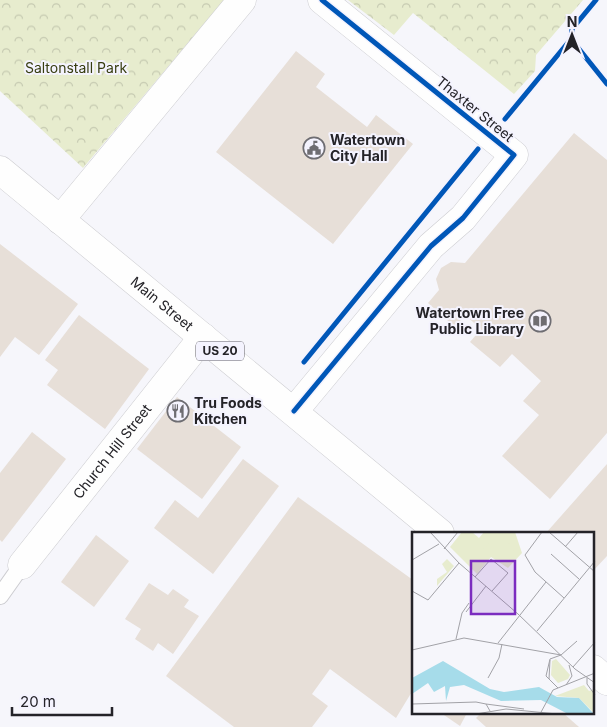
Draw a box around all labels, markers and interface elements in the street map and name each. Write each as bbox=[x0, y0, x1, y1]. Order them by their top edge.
north arrow bbox=[547, 10, 597, 60]
text: N bbox=[567, 13, 577, 30]
park label: Saltonstall Park bbox=[25, 59, 127, 76]
street label: Thaxter Street bbox=[433, 72, 518, 145]
place label: Watertown City Hall bbox=[330, 131, 405, 164]
public building icon: Watertown City Hall bbox=[302, 136, 326, 160]
street label: Main Street bbox=[128, 273, 197, 334]
place label: Watertown Free Public Library bbox=[416, 304, 525, 337]
library icon: Watertown Free Public Library bbox=[528, 309, 552, 333]
road number: US 20 bbox=[196, 342, 244, 361]
place label: Tru Foods Kitchen bbox=[194, 394, 262, 427]
restaurant icon: Tru Foods Kitchen bbox=[166, 399, 190, 423]
street label: Church Hill Street bbox=[69, 400, 155, 502]
inset map bbox=[412, 532, 594, 714]
scale bar bbox=[12, 684, 112, 716]
text: 20 m bbox=[20, 692, 56, 711]

